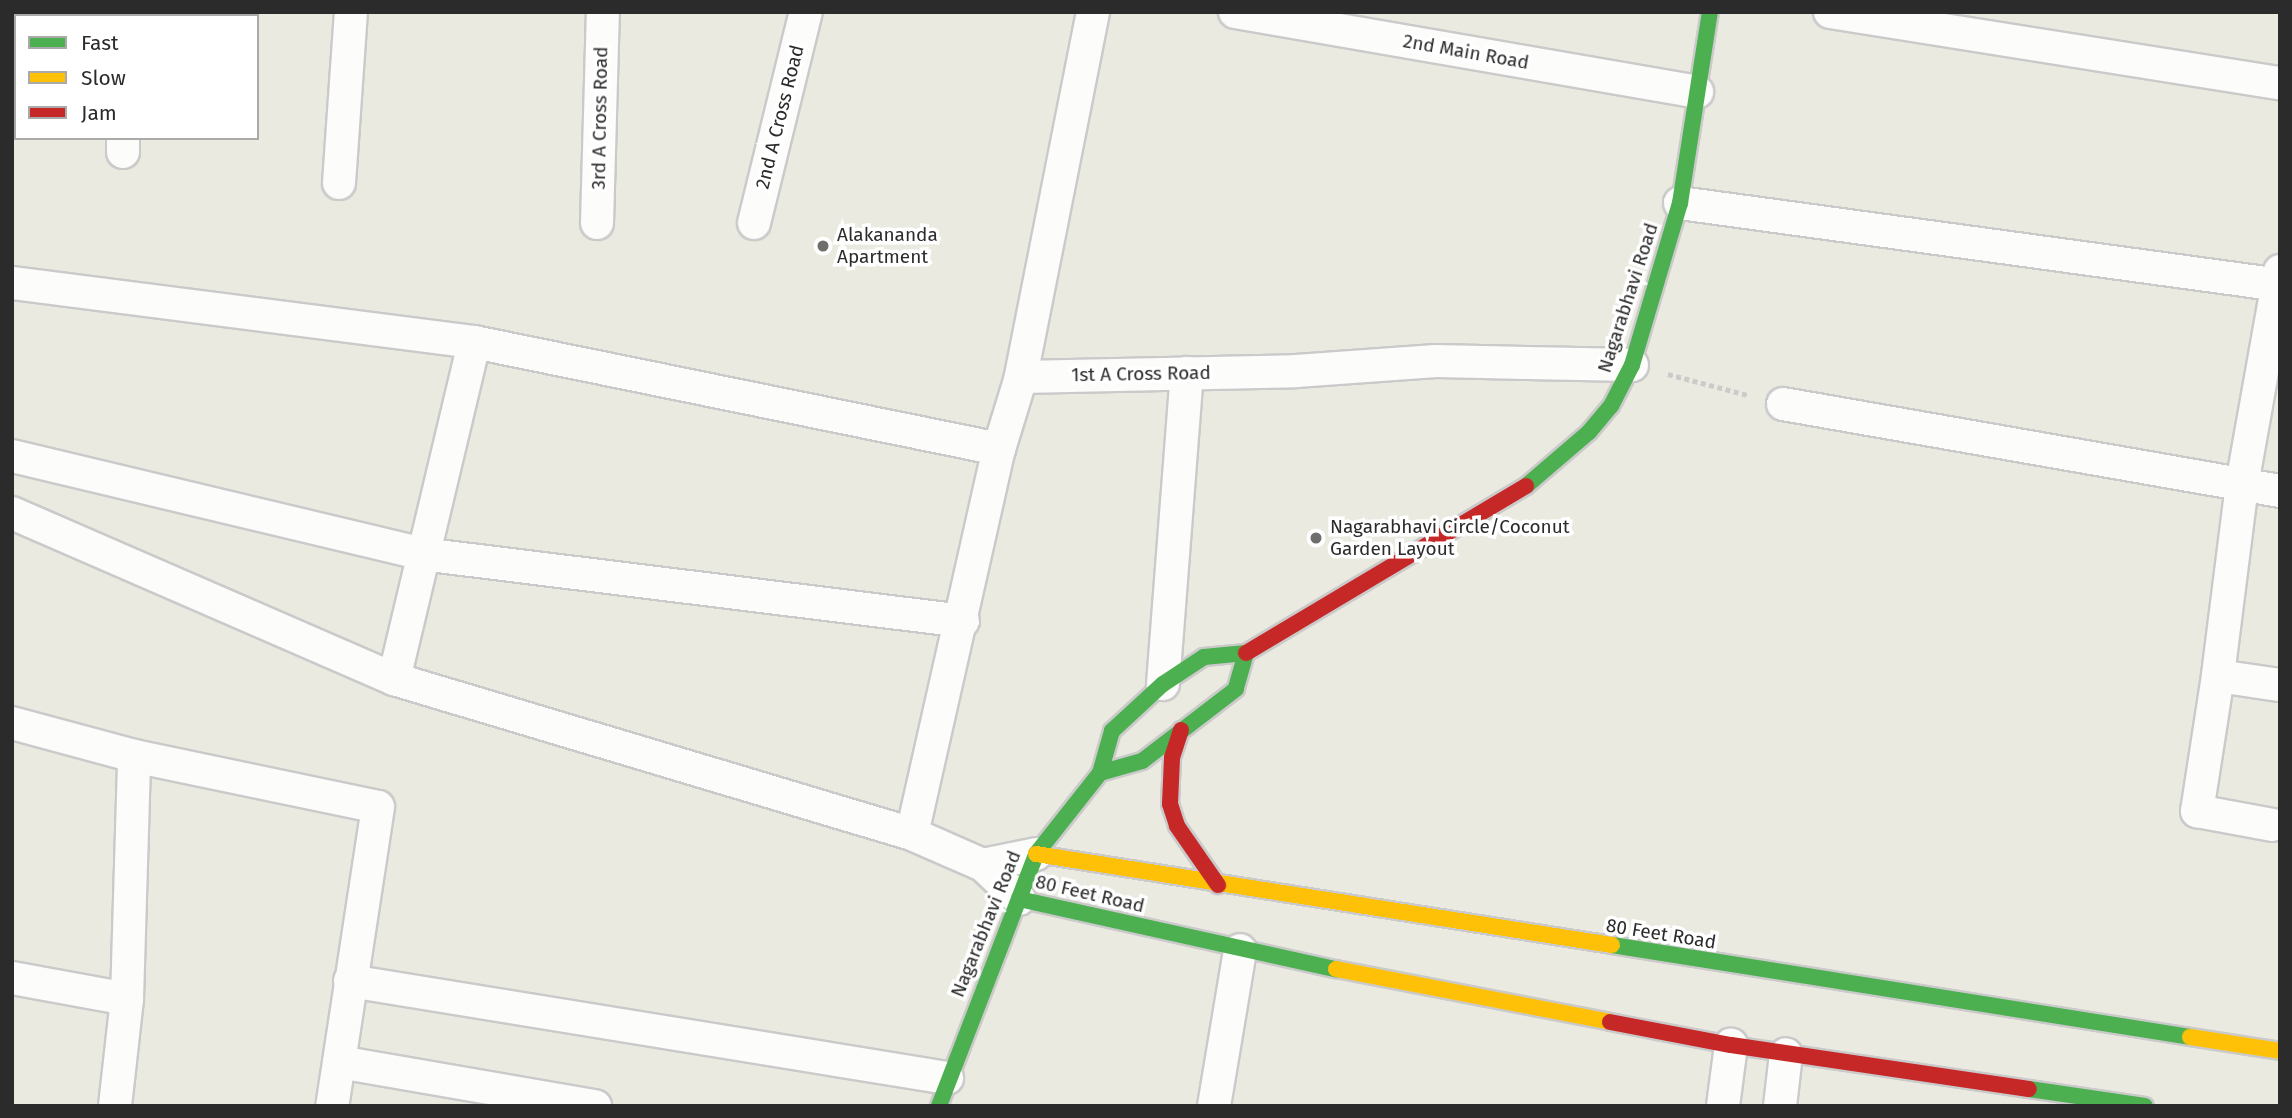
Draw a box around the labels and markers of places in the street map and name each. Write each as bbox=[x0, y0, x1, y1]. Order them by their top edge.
place label: Alakananda Apartment bbox=[837, 224, 938, 268]
marker: Alakananda Apartment bbox=[815, 238, 831, 254]
place label: Nagarabhavi Circle/Coconut Garden Layout bbox=[1330, 516, 1570, 560]
marker: Nagarabhavi Circle/Coconut Garden Layout bbox=[1308, 530, 1324, 546]

